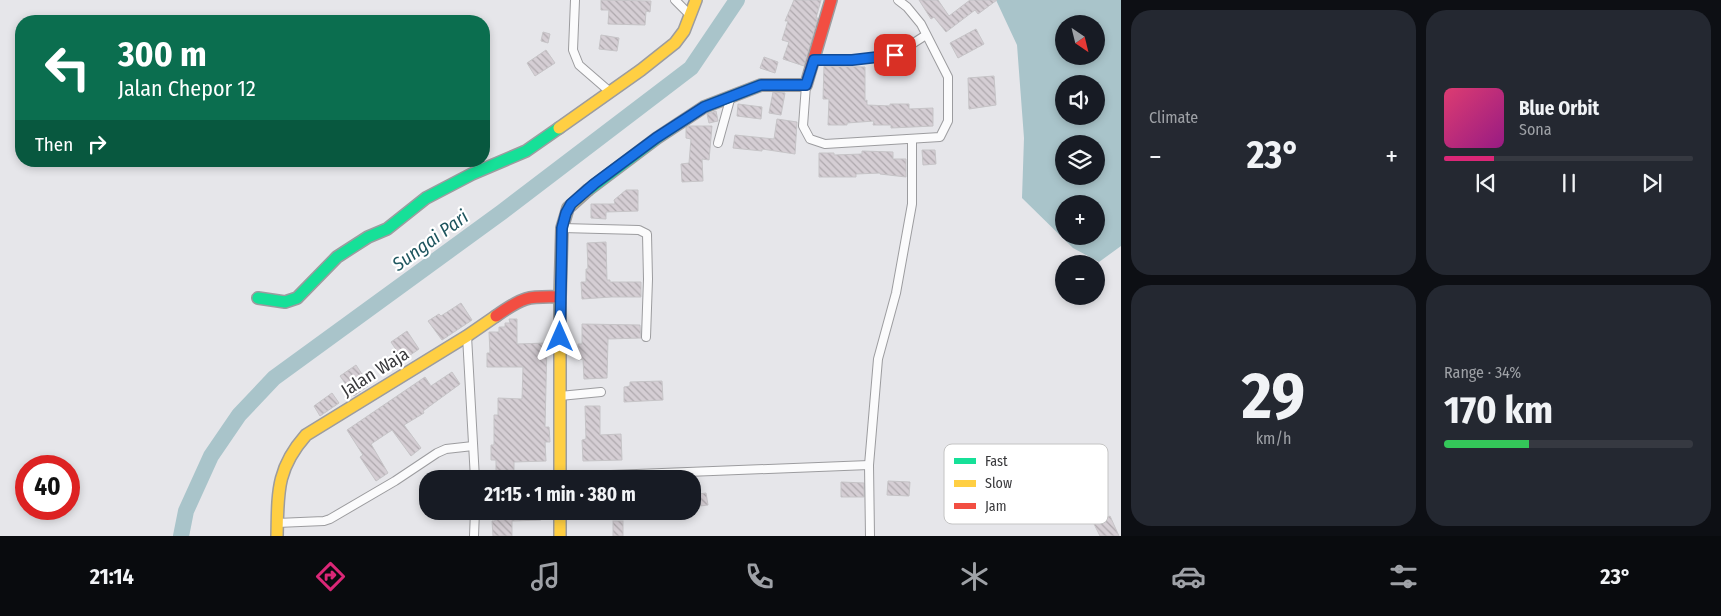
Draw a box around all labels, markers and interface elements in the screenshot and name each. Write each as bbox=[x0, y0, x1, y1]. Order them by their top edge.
north arrow bbox=[1055, 15, 1105, 65]
map controls bbox=[1055, 15, 1105, 305]
text: 300 m bbox=[118, 33, 207, 75]
pin bbox=[874, 34, 916, 76]
icon: left bbox=[35, 35, 100, 100]
icon: arrive bbox=[881, 41, 909, 69]
text: Jalan Chepor 12 bbox=[118, 75, 256, 102]
button: sound bbox=[1055, 75, 1105, 125]
text: Blue Orbit bbox=[1519, 97, 1599, 120]
text: Climate bbox=[1149, 108, 1198, 127]
text: Sona bbox=[1519, 120, 1552, 139]
icon: right bbox=[83, 130, 111, 158]
text: 23° bbox=[1247, 132, 1300, 178]
text: Then bbox=[35, 133, 73, 156]
button: layers bbox=[1055, 135, 1105, 185]
text: − bbox=[1149, 140, 1162, 173]
text: + bbox=[1385, 140, 1398, 173]
icon: previous bbox=[1472, 169, 1500, 197]
icon: pause bbox=[1555, 169, 1583, 197]
icon: next bbox=[1638, 169, 1666, 197]
button: + bbox=[1055, 195, 1105, 245]
water label: Sungai Pari bbox=[387, 205, 473, 276]
button: − bbox=[1055, 255, 1105, 305]
position arrow bbox=[533, 310, 585, 362]
street label: Jalan Waja bbox=[337, 343, 413, 401]
text: 29 bbox=[1242, 357, 1305, 435]
text: Range · 34% bbox=[1444, 363, 1521, 382]
text: 170 km bbox=[1444, 387, 1553, 433]
text: km/h bbox=[1256, 429, 1291, 448]
legend bbox=[944, 444, 1108, 524]
text: Fast bbox=[985, 453, 1008, 470]
speed limit sign: 40 bbox=[15, 455, 80, 520]
text: Slow bbox=[985, 475, 1012, 492]
text: 21:15 · 1 min · 380 m bbox=[484, 483, 636, 506]
text: Jam bbox=[985, 498, 1006, 515]
icon: directions bbox=[313, 559, 348, 594]
icon: music bbox=[528, 559, 563, 594]
icon: phone bbox=[742, 559, 777, 594]
icon: climate bbox=[957, 559, 992, 594]
icon: car bbox=[1171, 559, 1206, 594]
icon: filters bbox=[1386, 559, 1421, 594]
text: 21:14 bbox=[90, 563, 134, 590]
text: 23° bbox=[1600, 563, 1631, 590]

